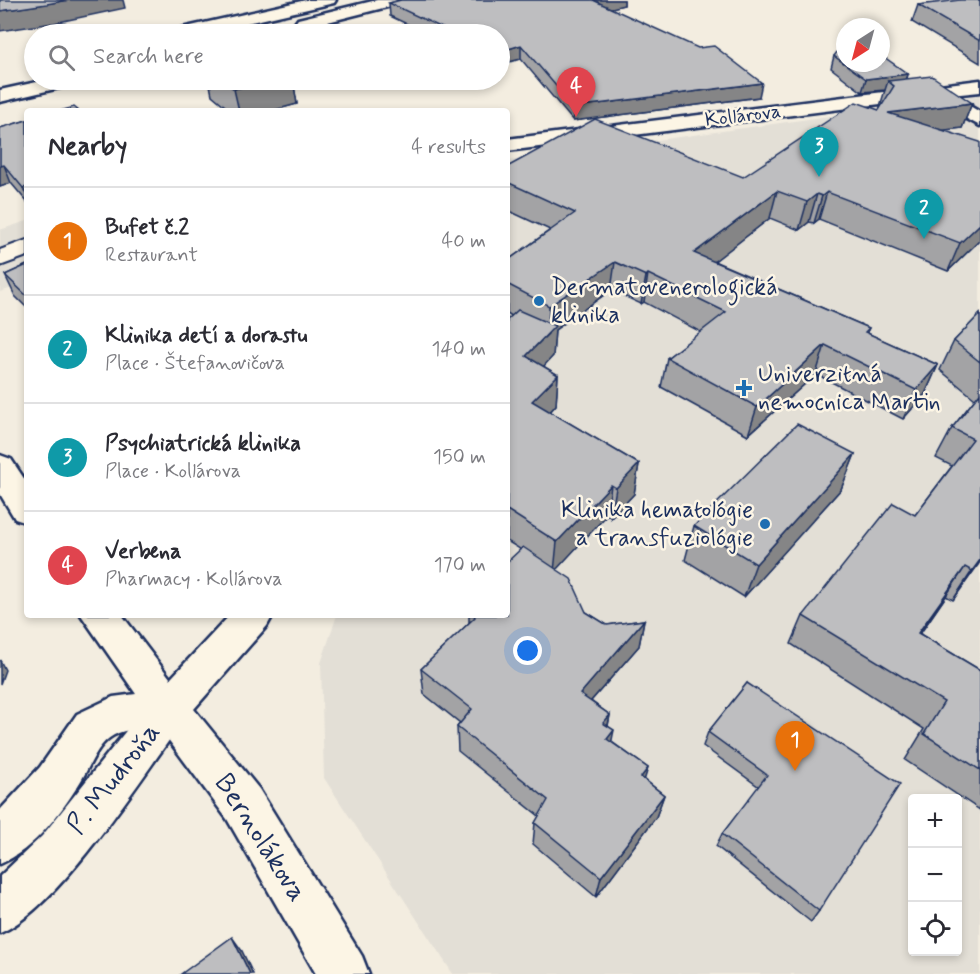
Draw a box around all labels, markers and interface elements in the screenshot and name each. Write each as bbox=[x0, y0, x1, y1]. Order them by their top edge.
north arrow bbox=[836, 18, 890, 72]
search box bbox=[24, 24, 510, 90]
icon: search bbox=[45, 41, 78, 74]
text: Search here bbox=[93, 43, 204, 71]
pin: 4 bbox=[556, 68, 596, 117]
street label: Kollárova bbox=[703, 98, 783, 134]
pin: 3 bbox=[800, 128, 838, 177]
text: Nearby bbox=[48, 130, 127, 164]
text: 4 results bbox=[411, 134, 486, 161]
pin: 2 bbox=[904, 190, 944, 239]
text: Bufet č.2 bbox=[105, 214, 189, 242]
text: 1 bbox=[63, 228, 72, 255]
text: 40 m bbox=[442, 228, 486, 255]
text: Restaurant bbox=[105, 242, 198, 269]
place label: Dermatovenerologická klinika bbox=[551, 272, 778, 331]
marker: Dermatovenerologická klinika bbox=[532, 294, 546, 308]
text: Klinika detí a dorastu bbox=[105, 322, 307, 350]
text: 2 bbox=[63, 336, 72, 363]
text: 140 m bbox=[432, 336, 486, 363]
text: Place · Štefanovičova bbox=[105, 350, 285, 377]
place label: Univerzitná nemocnica Martin bbox=[758, 359, 941, 418]
marker: Univerzitná nemocnica Martin bbox=[735, 379, 753, 397]
text: Psychiatrická klinika bbox=[105, 430, 301, 458]
text: 3 bbox=[63, 444, 72, 471]
text: 150 m bbox=[433, 444, 486, 471]
text: Place · Kollárova bbox=[105, 458, 241, 485]
place label: Klinika hematológie a transfuziológie bbox=[561, 495, 753, 554]
marker: Klinika hematológie a transfuziológie bbox=[758, 517, 772, 531]
text: Verbena bbox=[105, 538, 182, 566]
text: 4 bbox=[62, 552, 73, 579]
text: 170 m bbox=[434, 552, 486, 579]
text: Pharmacy · Kollárova bbox=[105, 566, 282, 593]
your location bbox=[513, 636, 542, 665]
street label: P. Mudroňa bbox=[59, 716, 169, 842]
pin: 1 bbox=[776, 722, 814, 771]
street label: Bernolákova bbox=[205, 767, 315, 909]
map controls bbox=[908, 794, 962, 956]
button: + bbox=[908, 794, 962, 848]
button: − bbox=[908, 848, 962, 902]
button: locate bbox=[908, 902, 962, 956]

